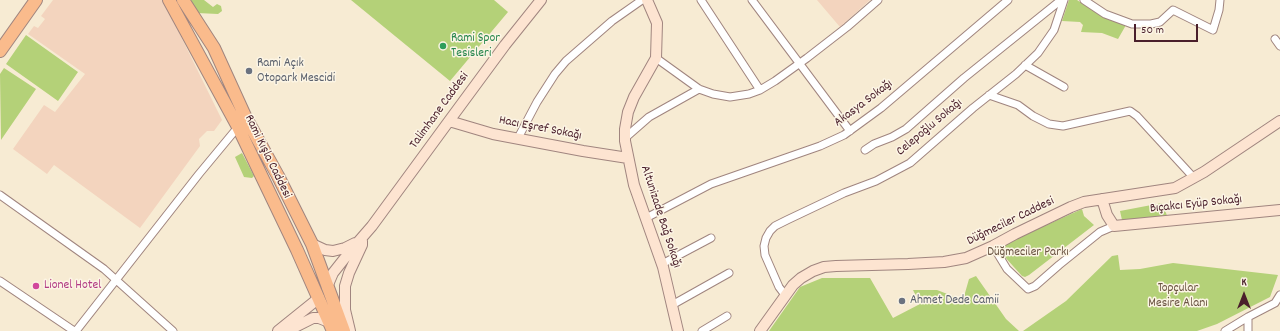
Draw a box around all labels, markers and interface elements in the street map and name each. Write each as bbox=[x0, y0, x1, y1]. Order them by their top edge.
scale bar bbox=[1136, 16, 1200, 42]
text: 50 m bbox=[1141, 22, 1164, 39]
place label: Rami Spor Tesisleri bbox=[451, 31, 500, 62]
marker: Rami Spor Tesisleri bbox=[438, 41, 448, 51]
place label: Rami Açık Otopark Mescidi bbox=[257, 56, 335, 87]
marker: Rami Açık Otopark Mescidi bbox=[244, 66, 254, 76]
street label: Talimhane Caddesi bbox=[407, 70, 473, 152]
street label: Akasya Sokağı bbox=[832, 77, 896, 131]
street label: Celepoğlu Sokağı bbox=[894, 96, 966, 160]
street label: Rami Kışla Caddesi bbox=[240, 113, 294, 201]
street label: Hacı Eşref Sokağı bbox=[497, 113, 583, 145]
street label: Altunizade Bağ Sokağı bbox=[636, 164, 684, 270]
street label: Bıçakcı Eyüp Sokağı bbox=[1149, 192, 1243, 218]
street label: Düğmeciler Caddesi bbox=[965, 194, 1057, 250]
park label: Düğmeciler Parkı bbox=[987, 245, 1069, 261]
north arrow bbox=[1224, 275, 1264, 315]
text: K bbox=[1241, 275, 1247, 291]
place label: Lionel Hotel bbox=[44, 278, 101, 294]
marker: Lionel Hotel bbox=[31, 281, 41, 291]
park label: Topçular Mesire Alanı bbox=[1148, 281, 1208, 312]
place label: Ahmet Dede Camii bbox=[910, 293, 999, 309]
marker: Ahmet Dede Camii bbox=[897, 296, 907, 306]

